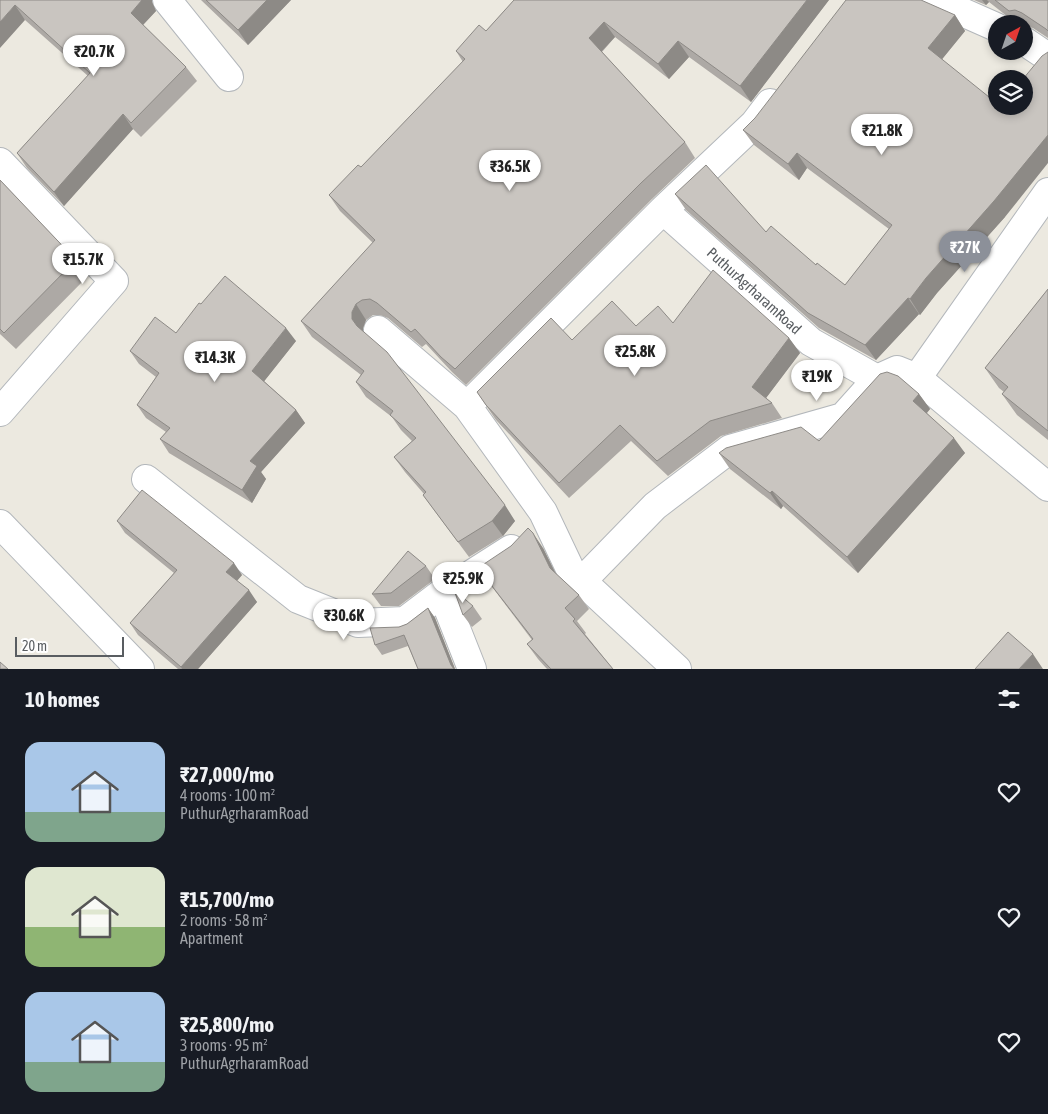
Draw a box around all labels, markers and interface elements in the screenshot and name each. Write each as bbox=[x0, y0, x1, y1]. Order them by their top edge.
north arrow bbox=[988, 15, 1032, 60]
map controls bbox=[988, 15, 1033, 115]
pin: ₹20.7K bbox=[53, 34, 135, 77]
text: ₹20.7K bbox=[74, 42, 114, 60]
button: layers bbox=[988, 70, 1033, 115]
pin: ₹21.8K bbox=[841, 114, 923, 156]
text: ₹21.8K bbox=[862, 121, 902, 139]
pin: ₹36.5K bbox=[469, 150, 551, 192]
text: ₹36.5K bbox=[490, 157, 530, 175]
pin: ₹27K bbox=[935, 230, 995, 273]
text: ₹27K bbox=[950, 238, 980, 256]
pin: ₹15.7K bbox=[42, 242, 124, 285]
street label: PuthurAgrharamRoad bbox=[704, 244, 805, 337]
text: ₹15.7K bbox=[63, 250, 103, 268]
pin: ₹25.8K bbox=[594, 334, 676, 377]
pin: ₹14.3K bbox=[174, 340, 256, 383]
text: ₹25.8K bbox=[615, 342, 655, 360]
text: ₹14.3K bbox=[195, 348, 235, 366]
pin: ₹19K bbox=[787, 360, 847, 402]
text: ₹19K bbox=[802, 367, 832, 385]
pin: ₹25.9K bbox=[422, 562, 504, 604]
text: ₹25.9K bbox=[443, 569, 483, 587]
pin: ₹30.6K bbox=[303, 598, 385, 641]
text: ₹30.6K bbox=[324, 606, 364, 624]
scale bar bbox=[15, 634, 124, 657]
text: 20 m bbox=[22, 638, 47, 654]
icon: filters bbox=[995, 685, 1023, 713]
text: 10 homes bbox=[25, 687, 100, 711]
icon: home bbox=[65, 762, 125, 822]
text: ₹27,000/mo bbox=[180, 762, 274, 786]
icon: heart bbox=[995, 778, 1023, 806]
text: 4 rooms · 100 m² bbox=[180, 786, 275, 804]
text: PuthurAgrharamRoad bbox=[180, 804, 309, 822]
icon: home bbox=[65, 887, 125, 947]
text: ₹15,700/mo bbox=[180, 887, 274, 911]
icon: heart bbox=[995, 903, 1023, 931]
text: 2 rooms · 58 m² bbox=[180, 911, 268, 929]
text: Apartment bbox=[180, 929, 243, 947]
icon: home bbox=[65, 1012, 125, 1072]
text: ₹25,800/mo bbox=[180, 1012, 274, 1036]
icon: heart bbox=[995, 1028, 1023, 1056]
text: 3 rooms · 95 m² bbox=[180, 1036, 268, 1054]
text: PuthurAgrharamRoad bbox=[180, 1054, 309, 1072]

